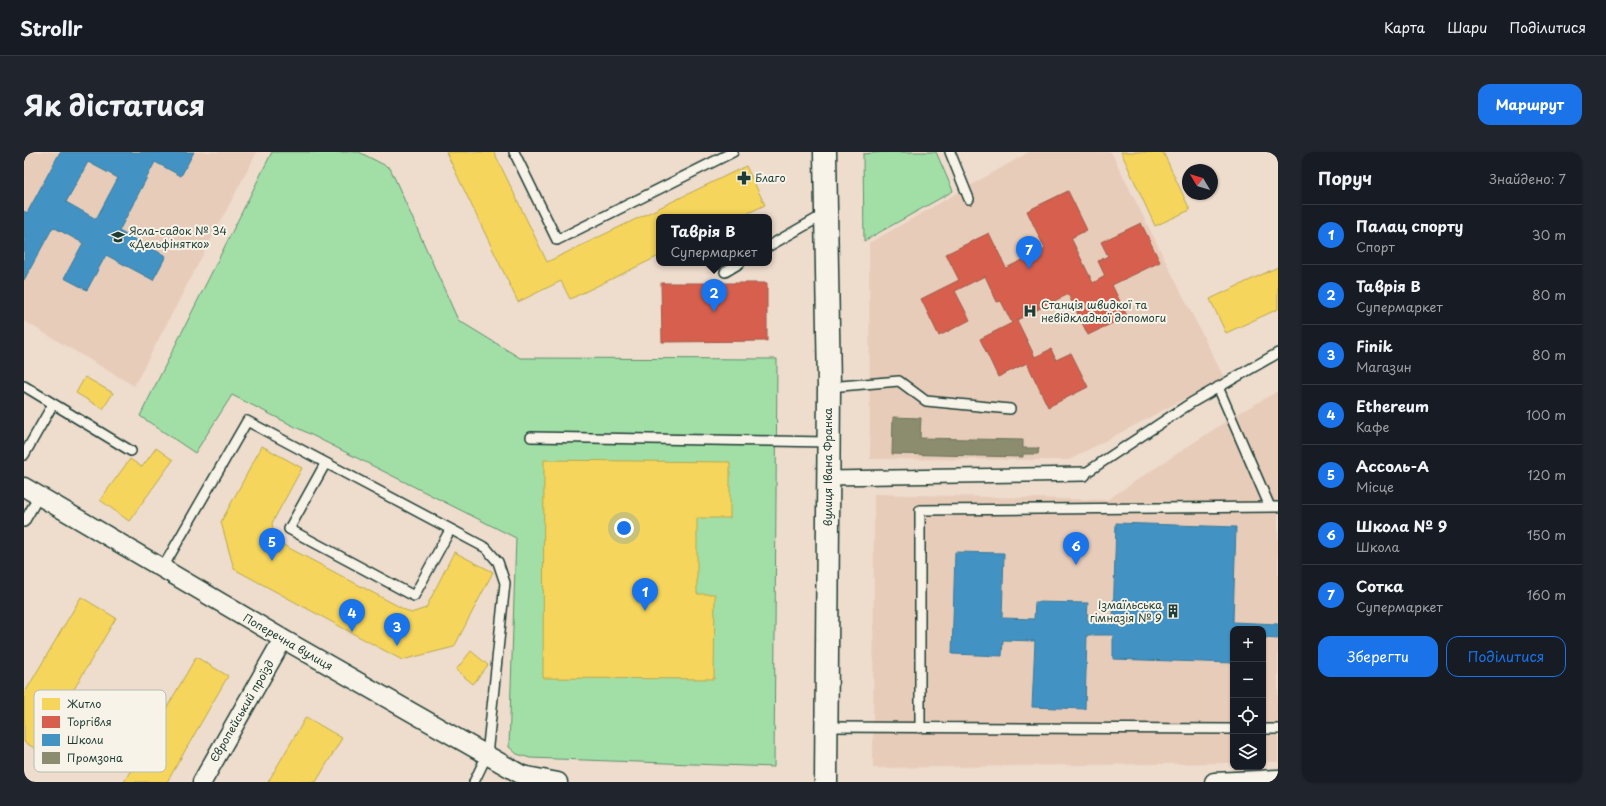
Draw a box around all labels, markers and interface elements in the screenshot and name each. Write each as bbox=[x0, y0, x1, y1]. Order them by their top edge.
text: Strollr bbox=[20, 14, 83, 42]
text: Карта bbox=[1384, 17, 1425, 38]
text: Шари bbox=[1447, 17, 1487, 38]
text: Поділитися bbox=[1509, 17, 1586, 38]
text: Як дістатися bbox=[24, 83, 205, 126]
button: Маршрут bbox=[1478, 84, 1582, 125]
north arrow bbox=[1182, 164, 1218, 200]
text: Поруч bbox=[1318, 165, 1372, 191]
place label: Благо bbox=[755, 169, 786, 186]
text: Знайдено: 7 bbox=[1489, 169, 1566, 188]
pharmacy icon: Благо bbox=[736, 170, 752, 186]
popup bbox=[656, 214, 772, 266]
text: Палац спорту bbox=[1356, 214, 1463, 237]
text: Таврія В bbox=[671, 219, 735, 242]
place label: Ясла-садок № 34 «Дельфінятко» bbox=[129, 222, 227, 252]
text: 1 bbox=[1328, 225, 1334, 244]
text: 30 m bbox=[1532, 225, 1566, 244]
school or university icon: Ясла-садок № 34 «Дельфінятко» bbox=[110, 229, 126, 245]
pin: 7 bbox=[1016, 236, 1042, 269]
text: Спорт bbox=[1356, 237, 1395, 256]
text: Супермаркет bbox=[671, 242, 757, 261]
text: Таврія В bbox=[1356, 274, 1421, 297]
pin: 2 bbox=[701, 279, 727, 312]
text: 2 bbox=[1326, 285, 1336, 304]
text: 80 m bbox=[1532, 285, 1566, 304]
place label: Станція швидкої та невідкладної допомоги bbox=[1041, 296, 1166, 326]
text: Супермаркет bbox=[1356, 297, 1443, 316]
hospital icon: Станція швидкої та невідкладної допомоги bbox=[1022, 303, 1038, 319]
text: Finik bbox=[1356, 334, 1393, 357]
text: 3 bbox=[1327, 345, 1335, 364]
text: 80 m bbox=[1532, 345, 1566, 364]
text: Магазин bbox=[1356, 357, 1412, 376]
text: Ethereum bbox=[1356, 394, 1429, 417]
text: 4 bbox=[1327, 405, 1335, 424]
text: 100 m bbox=[1526, 405, 1566, 424]
street label: вулиця Івана Франка bbox=[819, 408, 836, 526]
text: Кафе bbox=[1356, 417, 1389, 436]
text: Ассоль-А bbox=[1356, 454, 1429, 477]
text: 5 bbox=[1327, 465, 1335, 484]
text: 120 m bbox=[1527, 465, 1566, 484]
text: Місце bbox=[1356, 477, 1394, 496]
text: Школа № 9 bbox=[1356, 514, 1447, 537]
your location bbox=[614, 518, 634, 538]
text: 6 bbox=[1326, 525, 1336, 544]
text: 150 m bbox=[1527, 525, 1566, 544]
pin: 5 bbox=[259, 528, 285, 561]
pin: 6 bbox=[1063, 532, 1089, 565]
text: Школа bbox=[1356, 537, 1400, 556]
text: Сотка bbox=[1356, 574, 1404, 597]
pin: 1 bbox=[632, 578, 658, 611]
text: 7 bbox=[1327, 585, 1335, 604]
text: 160 m bbox=[1527, 585, 1566, 604]
place label: Ізмаїльська гімназія № 9 bbox=[1090, 596, 1162, 626]
text: Супермаркет bbox=[1356, 597, 1443, 616]
pin: 4 bbox=[339, 599, 365, 632]
building icon: Ізмаїльська гімназія № 9 bbox=[1165, 603, 1181, 619]
street label: Поперечна вулиця bbox=[240, 609, 336, 674]
pin: 3 bbox=[384, 613, 410, 646]
map controls bbox=[1230, 626, 1266, 770]
button: + bbox=[1230, 626, 1266, 662]
button: Зберегти bbox=[1318, 636, 1438, 677]
button: Поділитися bbox=[1446, 636, 1566, 677]
street label: Європейський проїзд bbox=[205, 656, 278, 765]
button: − bbox=[1230, 662, 1266, 698]
legend bbox=[34, 690, 166, 772]
text: Житло bbox=[67, 695, 101, 712]
button: locate bbox=[1230, 698, 1266, 734]
text: Торгівля bbox=[67, 713, 112, 730]
text: Школи bbox=[67, 731, 104, 748]
button: layers bbox=[1230, 734, 1266, 770]
text: Промзона bbox=[67, 749, 123, 766]

